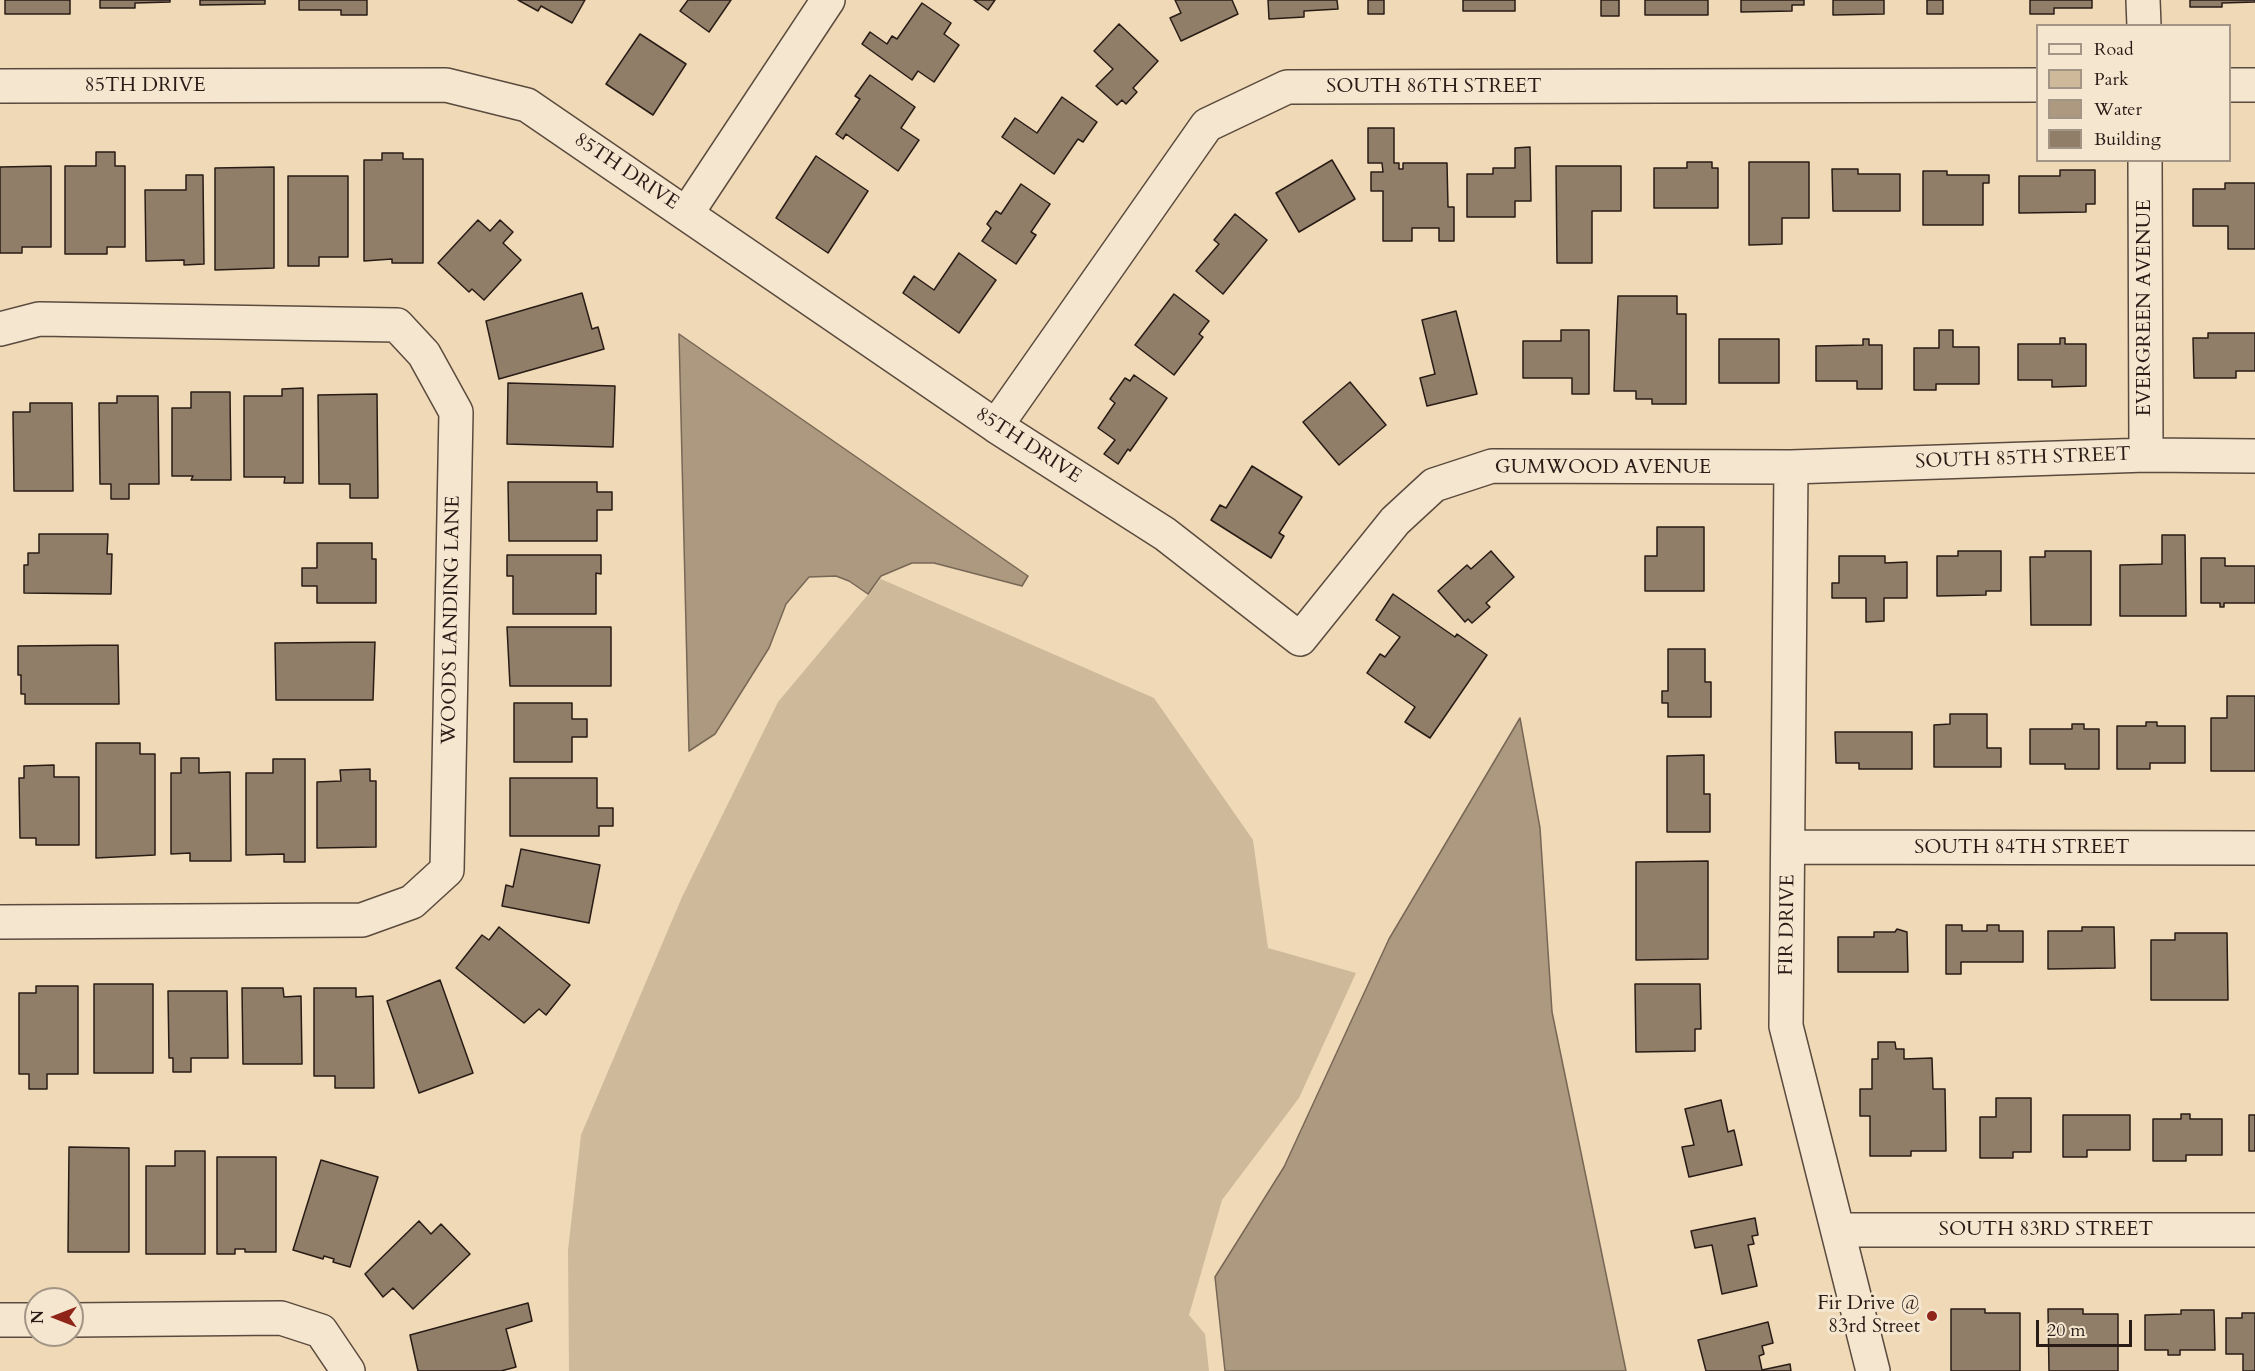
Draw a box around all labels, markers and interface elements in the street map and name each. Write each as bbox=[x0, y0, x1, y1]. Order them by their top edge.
legend bbox=[2036, 24, 2231, 162]
text: Road bbox=[2094, 37, 2134, 62]
text: Park bbox=[2094, 67, 2129, 92]
street label: 85TH DRIVE bbox=[84, 74, 206, 98]
street label: SOUTH 86TH STREET bbox=[1326, 75, 1542, 99]
text: Water bbox=[2094, 97, 2142, 122]
text: Building bbox=[2094, 127, 2161, 152]
street label: 85TH DRIVE bbox=[569, 128, 683, 216]
street label: EVERGREEN AVENUE bbox=[2133, 199, 2157, 417]
street label: 85TH DRIVE bbox=[971, 403, 1085, 489]
street label: SOUTH 85TH STREET bbox=[1915, 443, 2131, 475]
street label: GUMWOOD AVENUE bbox=[1495, 456, 1711, 480]
street label: WOODS LANDING LANE bbox=[438, 495, 466, 745]
street label: SOUTH 84TH STREET bbox=[1914, 836, 2130, 860]
street label: FIR DRIVE bbox=[1775, 874, 1801, 976]
street label: SOUTH 83RD STREET bbox=[1939, 1218, 2153, 1242]
north arrow bbox=[24, 1287, 84, 1347]
place label: Fir Drive @ 83rd Street bbox=[1817, 1292, 1920, 1339]
scale bar bbox=[2039, 1308, 2135, 1346]
marker: Fir Drive @ 83rd Street bbox=[1925, 1309, 1939, 1323]
text: N bbox=[27, 1310, 49, 1324]
text: 20 m bbox=[2047, 1318, 2086, 1343]

